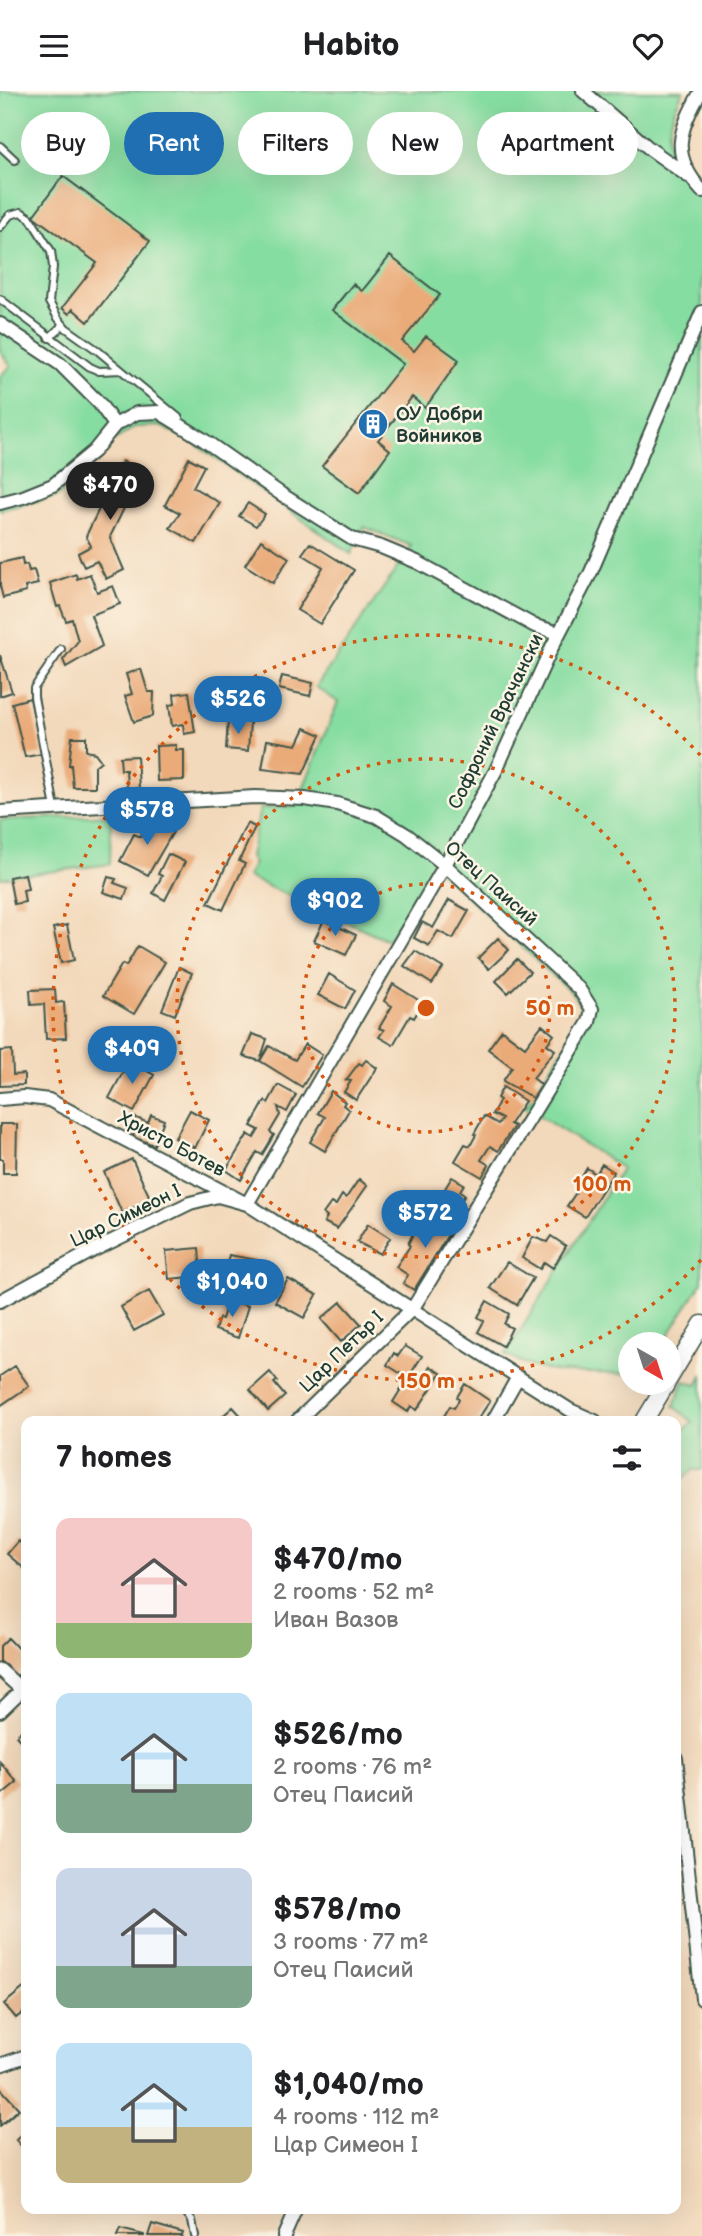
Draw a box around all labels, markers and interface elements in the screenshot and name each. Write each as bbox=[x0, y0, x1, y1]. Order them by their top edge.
text: Habito bbox=[302, 26, 400, 65]
icon: menu bbox=[35, 27, 73, 65]
icon: heart bbox=[629, 27, 667, 65]
chip: Buy bbox=[21, 112, 110, 175]
chip: Rent bbox=[124, 112, 224, 175]
chip: Filters bbox=[238, 112, 353, 175]
chip: New bbox=[367, 112, 463, 175]
chip: Apartment bbox=[477, 112, 638, 175]
place label: ОУ Добри Войников bbox=[396, 403, 483, 448]
building icon: ОУ Добри Войников bbox=[356, 407, 390, 441]
pin: $470 bbox=[69, 463, 151, 522]
text: $470 bbox=[82, 471, 138, 499]
street label: Софроний Врачански bbox=[444, 630, 549, 813]
pin: $526 bbox=[197, 677, 279, 736]
text: $526 bbox=[210, 685, 266, 713]
pin: $578 bbox=[106, 787, 188, 847]
text: $578 bbox=[120, 796, 174, 824]
street label: Отец Паисий bbox=[440, 837, 542, 932]
pin: $902 bbox=[294, 879, 376, 938]
text: $902 bbox=[307, 887, 363, 915]
centre of rings bbox=[414, 996, 438, 1020]
text: 50 m bbox=[526, 996, 574, 1021]
pin: $409 bbox=[91, 1027, 173, 1086]
text: $409 bbox=[104, 1035, 160, 1063]
street label: Христо Ботев bbox=[114, 1107, 229, 1182]
text: 100 m bbox=[573, 1172, 631, 1197]
street label: Цар Симеон I bbox=[67, 1180, 185, 1253]
pin: $572 bbox=[384, 1191, 466, 1250]
text: $572 bbox=[398, 1199, 452, 1227]
pin: $1,040 bbox=[175, 1259, 289, 1319]
text: $1,040 bbox=[196, 1268, 268, 1296]
street label: Цар Петър I bbox=[295, 1306, 389, 1398]
north arrow bbox=[618, 1332, 681, 1395]
map controls bbox=[618, 1332, 681, 1395]
text: 150 m bbox=[397, 1369, 455, 1394]
icon: filters bbox=[608, 1439, 646, 1477]
text: 7 homes bbox=[56, 1440, 172, 1476]
text: $470/mo bbox=[273, 1542, 402, 1578]
icon: home bbox=[112, 1546, 196, 1630]
text: 2 rooms · 52 m² bbox=[273, 1578, 434, 1606]
text: Иван Вазов bbox=[273, 1606, 398, 1634]
text: $526/mo bbox=[273, 1717, 403, 1753]
icon: home bbox=[112, 1721, 196, 1805]
text: 2 rooms · 76 m² bbox=[273, 1753, 432, 1781]
text: Отец Паисий bbox=[273, 1781, 414, 1809]
text: $578/mo bbox=[273, 1892, 401, 1928]
icon: home bbox=[112, 1896, 196, 1980]
text: 3 rooms · 77 m² bbox=[273, 1928, 429, 1956]
text: Отец Паисий bbox=[273, 1956, 414, 1984]
text: $1,040/mo bbox=[273, 2067, 424, 2103]
icon: home bbox=[112, 2071, 196, 2155]
text: 4 rooms · 112 m² bbox=[273, 2103, 439, 2131]
text: Цар Симеон I bbox=[273, 2131, 418, 2159]

